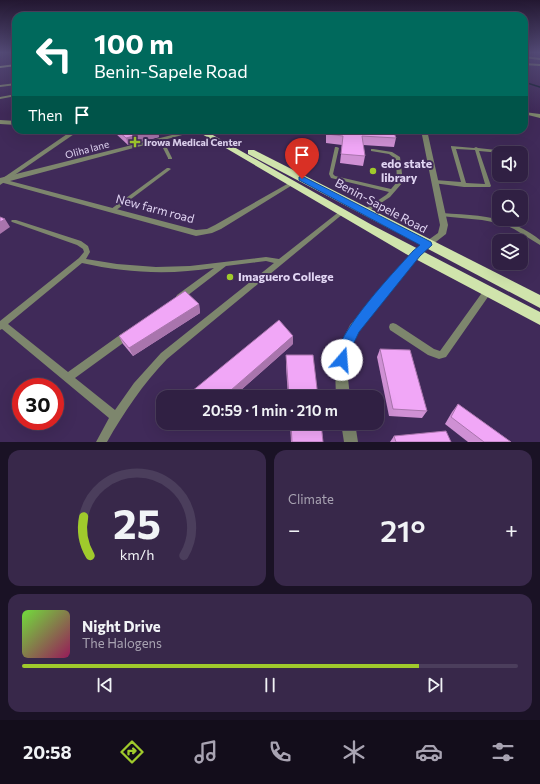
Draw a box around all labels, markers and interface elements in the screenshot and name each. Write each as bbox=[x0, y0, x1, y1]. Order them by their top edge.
text: 100 m bbox=[94, 26, 174, 60]
icon: left bbox=[28, 28, 80, 80]
text: Benin-Sapele Road bbox=[94, 60, 248, 82]
icon: arrive bbox=[71, 104, 93, 126]
text: Then bbox=[28, 106, 63, 124]
marker: Irowa Medical Center bbox=[129, 136, 141, 148]
place label: Irowa Medical Center bbox=[144, 136, 242, 148]
street label: Oliha lane bbox=[64, 137, 110, 161]
pin bbox=[285, 138, 319, 179]
icon: arrive bbox=[291, 144, 313, 166]
map controls bbox=[492, 146, 528, 270]
button: sound bbox=[492, 146, 528, 182]
place label: edo state library bbox=[381, 156, 432, 184]
marker: edo state library bbox=[368, 166, 378, 176]
street label: Benin-Sapele Road bbox=[333, 175, 430, 235]
button: search bbox=[492, 190, 528, 226]
street label: New farm road bbox=[115, 191, 196, 225]
button: layers bbox=[492, 234, 528, 270]
place label: Imaguero College bbox=[238, 269, 334, 283]
marker: Imaguero College bbox=[225, 272, 235, 282]
position arrow bbox=[321, 339, 363, 381]
speed limit sign: 30 bbox=[12, 378, 64, 430]
text: 20:59 · 1 min · 210 m bbox=[202, 401, 338, 419]
text: Climate bbox=[288, 491, 334, 507]
text: 25 bbox=[113, 497, 161, 548]
text: 21° bbox=[380, 511, 425, 548]
text: − bbox=[288, 516, 301, 543]
text: + bbox=[505, 516, 518, 543]
text: km/h bbox=[120, 545, 154, 563]
text: Night Drive bbox=[82, 617, 161, 635]
text: The Halogens bbox=[82, 635, 162, 651]
icon: previous bbox=[94, 674, 116, 696]
icon: pause bbox=[259, 674, 281, 696]
icon: next bbox=[424, 674, 446, 696]
icon: directions bbox=[118, 738, 146, 766]
icon: music bbox=[192, 738, 220, 766]
icon: phone bbox=[266, 738, 294, 766]
icon: climate bbox=[340, 738, 368, 766]
icon: car bbox=[415, 738, 443, 766]
icon: filters bbox=[489, 738, 517, 766]
text: 20:58 bbox=[23, 741, 72, 763]

